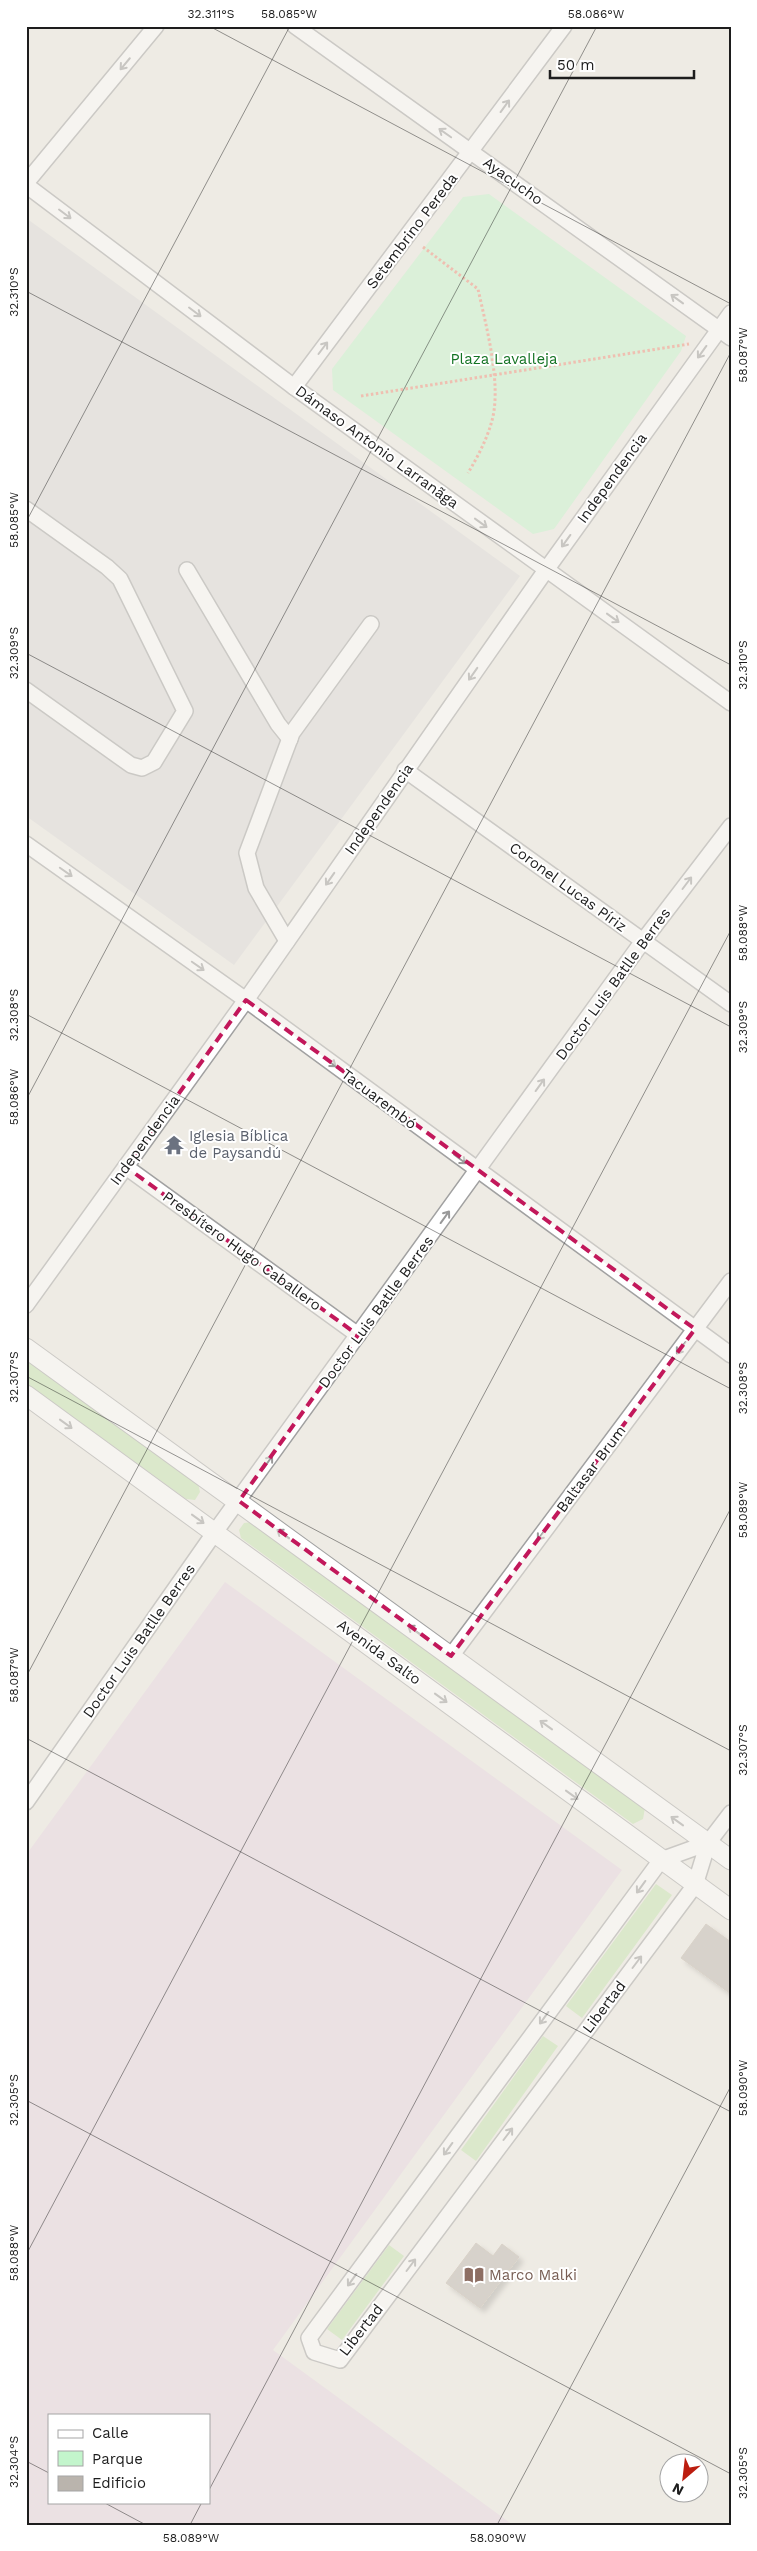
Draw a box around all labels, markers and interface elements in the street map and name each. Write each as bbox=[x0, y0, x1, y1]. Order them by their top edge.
text: 32.311°S bbox=[188, 7, 234, 21]
text: 58.085°W bbox=[261, 7, 318, 21]
text: 58.086°W bbox=[568, 7, 625, 21]
scale bar bbox=[550, 48, 693, 80]
text: 50 m bbox=[557, 56, 594, 74]
one-way arrow bbox=[119, 57, 130, 70]
one-way arrow bbox=[500, 99, 510, 113]
one-way arrow bbox=[438, 128, 452, 138]
street label: Ayacucho bbox=[480, 153, 546, 209]
street label: Setembrino Pereda bbox=[363, 169, 462, 292]
one-way arrow bbox=[58, 209, 71, 220]
text: 32.310°S bbox=[7, 267, 21, 317]
one-way arrow bbox=[670, 294, 684, 304]
one-way arrow bbox=[188, 307, 202, 317]
text: 58.087°W bbox=[736, 327, 750, 383]
one-way arrow bbox=[318, 342, 329, 355]
one-way arrow bbox=[697, 345, 707, 359]
park label: Plaza Lavalleja bbox=[450, 350, 558, 368]
street label: Dámaso Antonio Larranãga bbox=[292, 382, 463, 513]
street label: Independencia bbox=[573, 429, 651, 527]
text: 58.085°W bbox=[7, 491, 21, 548]
one-way arrow bbox=[474, 517, 487, 528]
one-way arrow bbox=[561, 534, 571, 548]
one-way arrow bbox=[605, 613, 619, 623]
text: 32.309°S bbox=[7, 627, 21, 679]
text: 32.310°S bbox=[736, 640, 750, 690]
one-way arrow bbox=[468, 667, 478, 681]
street label: Independencia bbox=[341, 759, 417, 858]
street label: Coronel Lucas Píriz bbox=[506, 838, 630, 936]
one-way arrow bbox=[59, 867, 73, 877]
one-way arrow bbox=[325, 872, 335, 886]
one-way arrow bbox=[682, 877, 693, 890]
street label: Doctor Luis Batlle Berres bbox=[552, 904, 674, 1064]
text: 58.088°W bbox=[736, 904, 750, 961]
one-way arrow bbox=[191, 961, 205, 971]
text: 32.308°S bbox=[7, 989, 21, 1041]
text: 32.309°S bbox=[736, 1001, 750, 1053]
one-way arrow bbox=[323, 1057, 337, 1067]
street label: Tacuarembó bbox=[338, 1065, 420, 1133]
text: 58.086°W bbox=[7, 1068, 21, 1125]
one-way arrow bbox=[535, 1078, 545, 1092]
street label: Independencia bbox=[106, 1091, 184, 1189]
place label: Iglesia Bíblica de Paysandú bbox=[189, 1127, 289, 1162]
temple icon: Iglesia Bíblica de Paysandú bbox=[163, 1134, 185, 1156]
one-way arrow bbox=[453, 1154, 467, 1164]
street label: Presbítero Hugo Caballero bbox=[159, 1187, 325, 1315]
one-way arrow bbox=[440, 1210, 450, 1224]
street label: Doctor Luis Batlle Berres bbox=[315, 1232, 437, 1392]
one-way arrow bbox=[676, 1341, 686, 1355]
text: 32.307°S bbox=[7, 1351, 21, 1403]
text: 32.308°S bbox=[736, 1362, 750, 1414]
one-way arrow bbox=[59, 1419, 73, 1429]
street label: Baltasar Brum bbox=[552, 1422, 630, 1516]
one-way arrow bbox=[262, 1455, 273, 1469]
text: 58.089°W bbox=[736, 1481, 750, 1538]
one-way arrow bbox=[190, 1514, 204, 1524]
one-way arrow bbox=[537, 1527, 547, 1541]
one-way arrow bbox=[277, 1528, 290, 1539]
street label: Doctor Luis Batlle Berres bbox=[79, 1561, 199, 1721]
street label: Avenida Salto bbox=[334, 1616, 424, 1688]
one-way arrow bbox=[407, 1625, 421, 1635]
text: 58.087°W bbox=[7, 1647, 21, 1703]
one-way arrow bbox=[434, 1693, 448, 1703]
one-way arrow bbox=[540, 1720, 553, 1731]
text: 32.307°S bbox=[736, 1724, 750, 1776]
one-way arrow bbox=[565, 1789, 578, 1800]
one-way arrow bbox=[670, 1816, 684, 1826]
one-way arrow bbox=[636, 1880, 646, 1894]
one-way arrow bbox=[632, 1955, 642, 1969]
street label: Libertad bbox=[578, 1977, 630, 2037]
one-way arrow bbox=[539, 2011, 550, 2024]
text: 58.090°W bbox=[736, 2059, 750, 2116]
text: 32.305°S bbox=[7, 2074, 21, 2126]
one-way arrow bbox=[503, 2128, 514, 2141]
one-way arrow bbox=[443, 2142, 453, 2156]
text: 58.088°W bbox=[7, 2224, 21, 2281]
one-way arrow bbox=[406, 2258, 416, 2272]
library icon: Marco Malki bbox=[463, 2264, 485, 2286]
place label: Marco Malki bbox=[489, 2266, 577, 2284]
one-way arrow bbox=[347, 2273, 357, 2287]
street label: Libertad bbox=[335, 2300, 387, 2360]
legend bbox=[48, 2414, 210, 2504]
text: Calle bbox=[92, 2424, 129, 2442]
text: 32.304°S bbox=[7, 2436, 21, 2488]
text: 32.305°S bbox=[736, 2447, 750, 2499]
text: Parque bbox=[92, 2450, 143, 2468]
north arrow bbox=[660, 2454, 710, 2504]
text: Edificio bbox=[92, 2474, 146, 2492]
text: N bbox=[670, 2480, 686, 2499]
text: 58.089°W bbox=[163, 2531, 220, 2545]
text: 58.090°W bbox=[470, 2531, 527, 2545]

